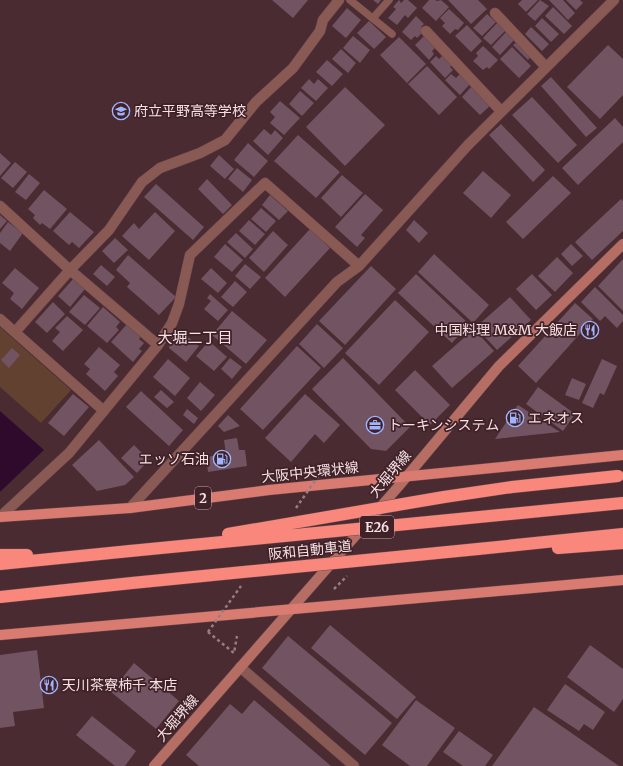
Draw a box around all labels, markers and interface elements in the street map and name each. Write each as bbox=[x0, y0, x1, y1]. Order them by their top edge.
school or university icon: 府立平野高等学校 bbox=[111, 101, 131, 121]
place label: 府立平野高等学校 bbox=[134, 102, 246, 120]
restaurant icon: 中国料理 M&M 大飯店 bbox=[580, 320, 600, 340]
place label: 中国料理 M&M 大飯店 bbox=[434, 321, 577, 339]
district label: 大堀二丁目 bbox=[157, 328, 233, 347]
fuel station icon: エネオス bbox=[505, 408, 525, 428]
place label: エネオス bbox=[528, 409, 584, 427]
office icon: トーキンシステム bbox=[365, 415, 385, 435]
place label: トーキンシステム bbox=[388, 416, 499, 434]
street label: 大堀堺線 bbox=[365, 447, 415, 501]
fuel station icon: エッソ石油 bbox=[212, 449, 232, 469]
place label: エッソ石油 bbox=[139, 450, 209, 468]
street label: 大阪中央環状線 bbox=[260, 458, 360, 486]
road number: 2 bbox=[195, 487, 211, 509]
road number: E26 bbox=[360, 516, 394, 538]
street label: 阪和自動車道 bbox=[267, 537, 353, 563]
restaurant icon: 天川茶寮柿千 本店 bbox=[39, 675, 59, 695]
place label: 天川茶寮柿千 本店 bbox=[62, 676, 177, 694]
street label: 大堀堺線 bbox=[152, 691, 202, 745]

